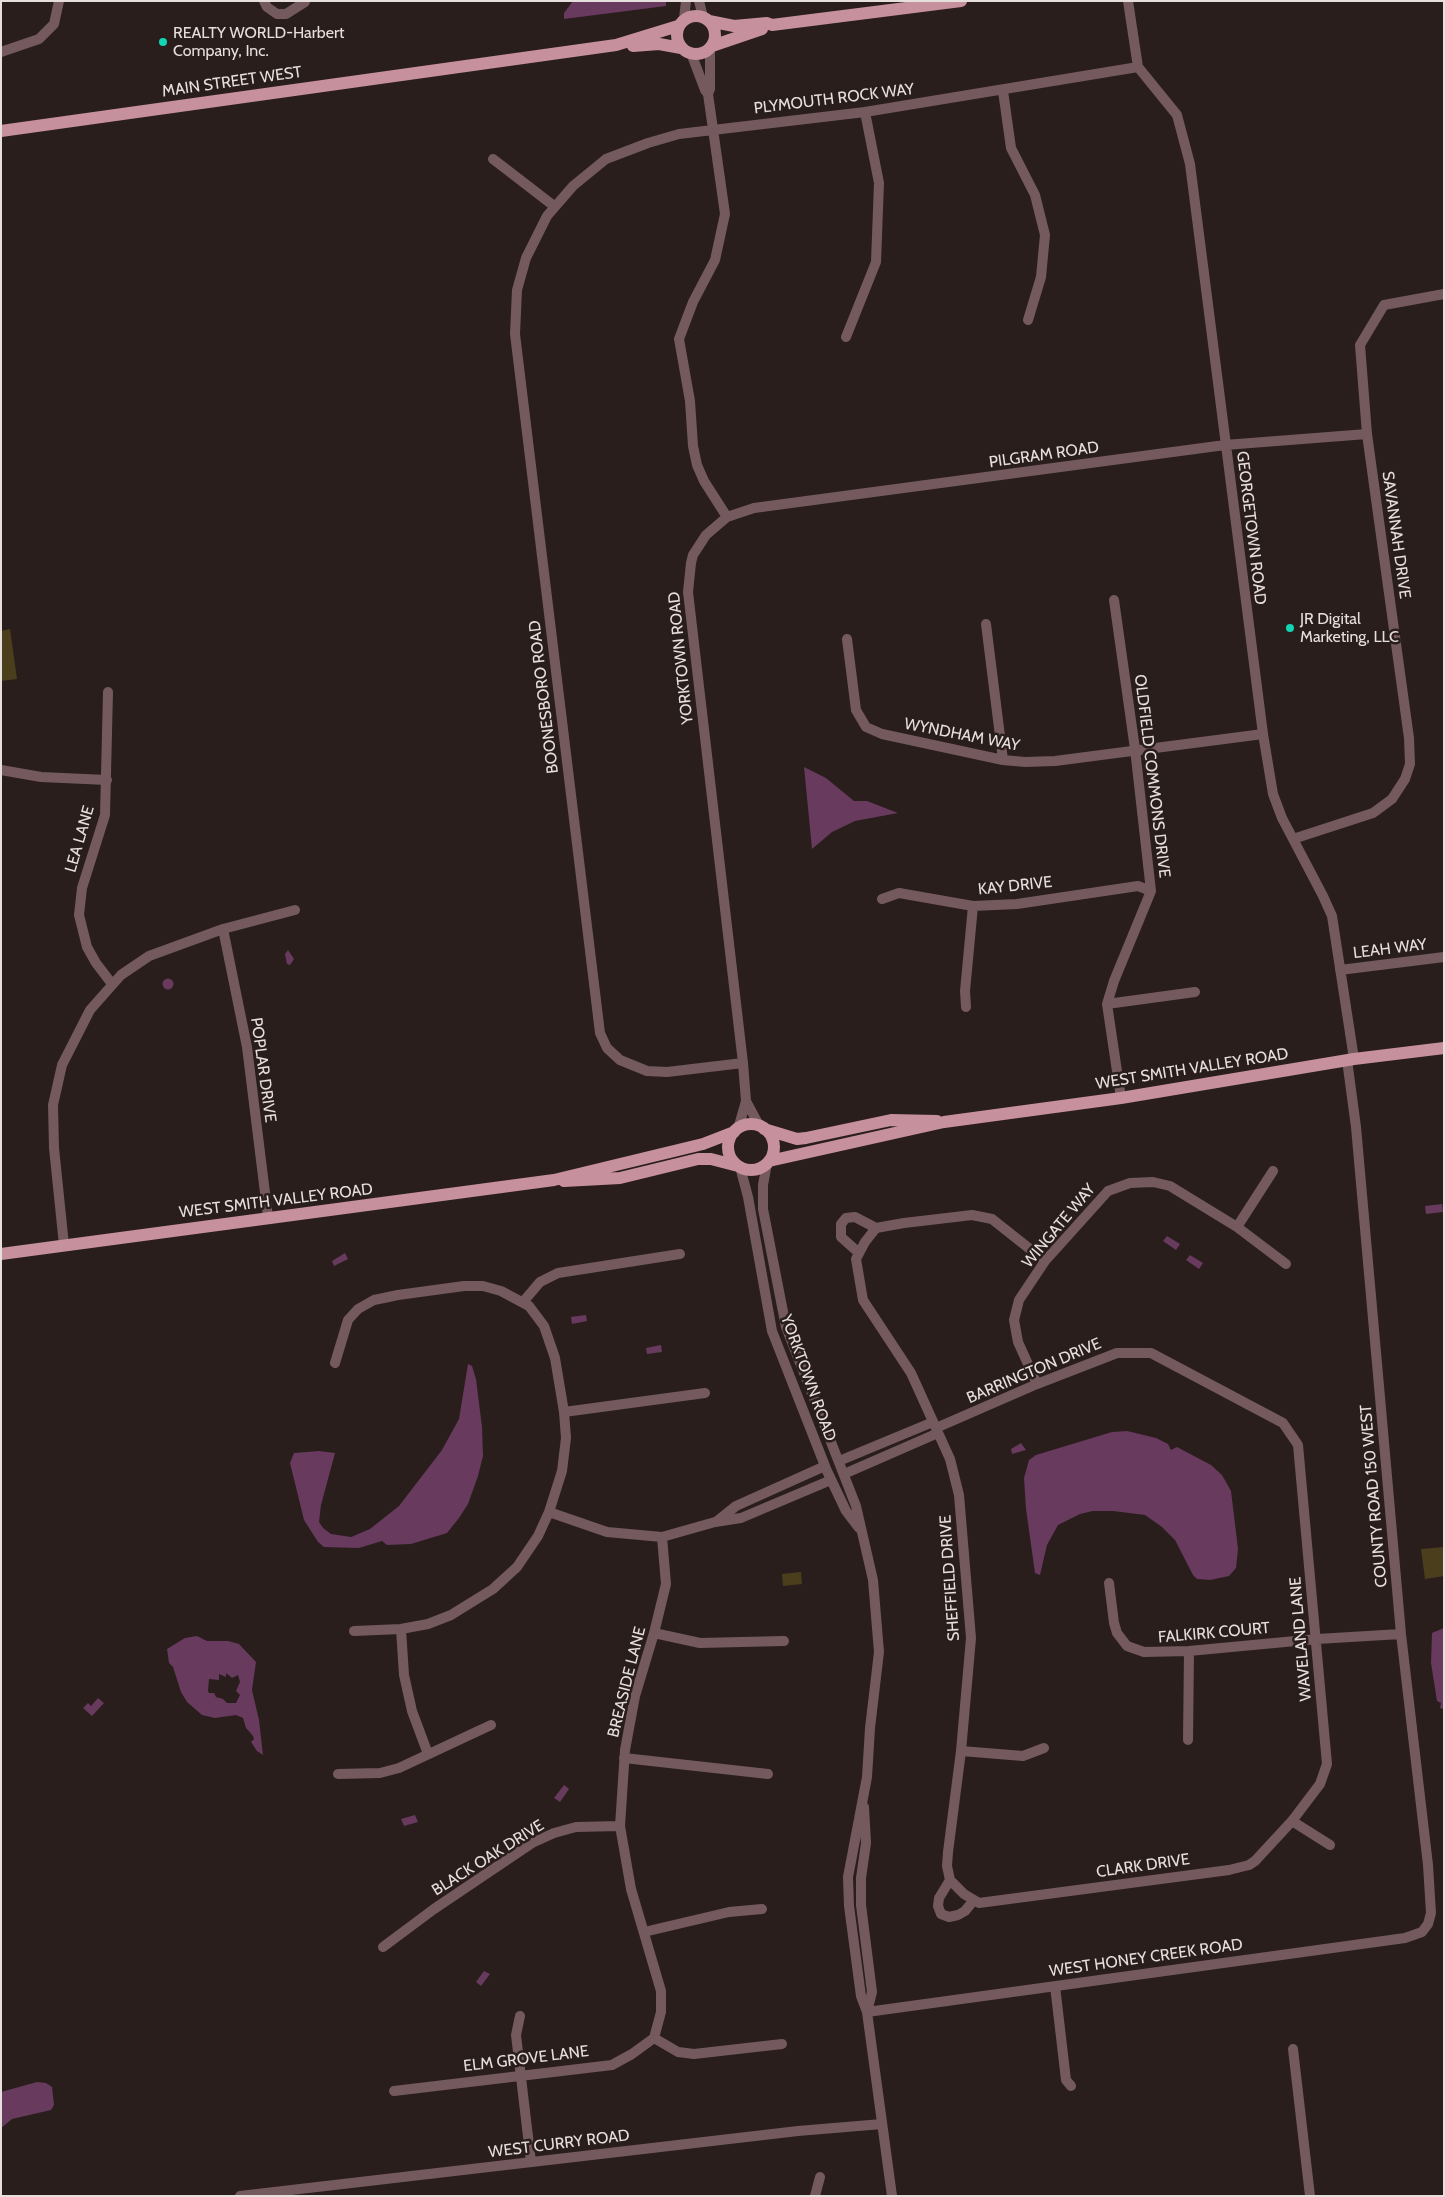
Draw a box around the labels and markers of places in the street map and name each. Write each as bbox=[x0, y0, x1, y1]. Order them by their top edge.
place label: REALTY WORLD-Harbert Company, Inc. bbox=[173, 23, 344, 61]
marker: REALTY WORLD-Harbert Company, Inc. bbox=[157, 36, 169, 48]
place label: JR Digital Marketing, LLC bbox=[1300, 609, 1399, 647]
marker: JR Digital Marketing, LLC bbox=[1284, 622, 1296, 634]

